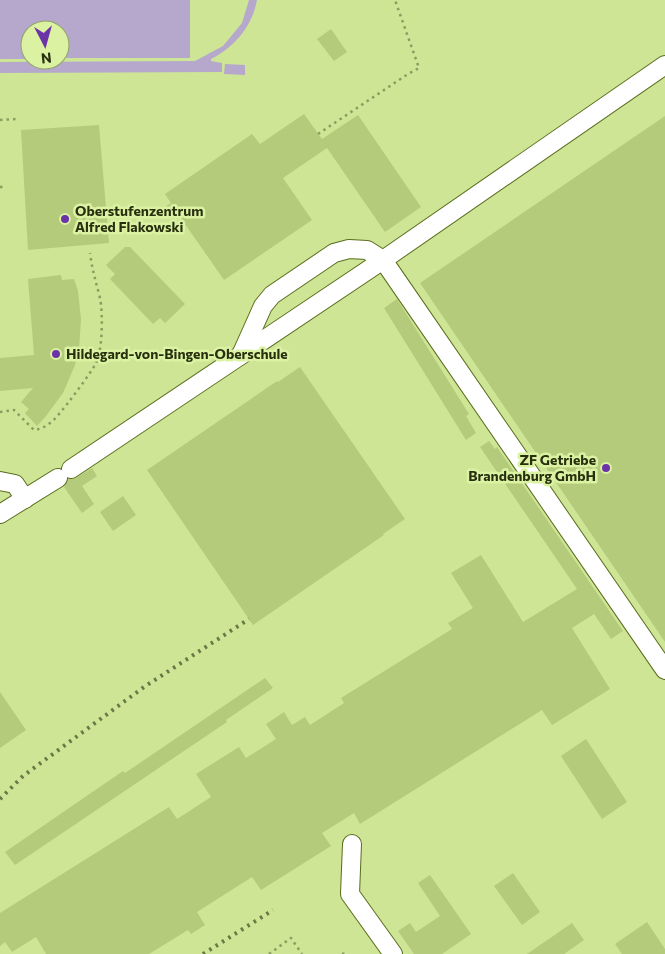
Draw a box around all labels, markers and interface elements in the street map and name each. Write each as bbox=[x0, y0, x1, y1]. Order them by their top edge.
north arrow bbox=[20, 20, 70, 70]
text: N bbox=[40, 49, 53, 67]
place label: Oberstufenzentrum Alfred Flakowski bbox=[75, 202, 203, 235]
marker: Oberstufenzentrum Alfred Flakowski bbox=[59, 213, 71, 225]
place label: Hildegard-von-Bingen-Oberschule bbox=[66, 345, 288, 362]
marker: Hildegard-von-Bingen-Oberschule bbox=[50, 348, 62, 360]
place label: ZF Getriebe Brandenburg GmbH bbox=[468, 451, 596, 484]
marker: ZF Getriebe Brandenburg GmbH bbox=[600, 462, 612, 474]

